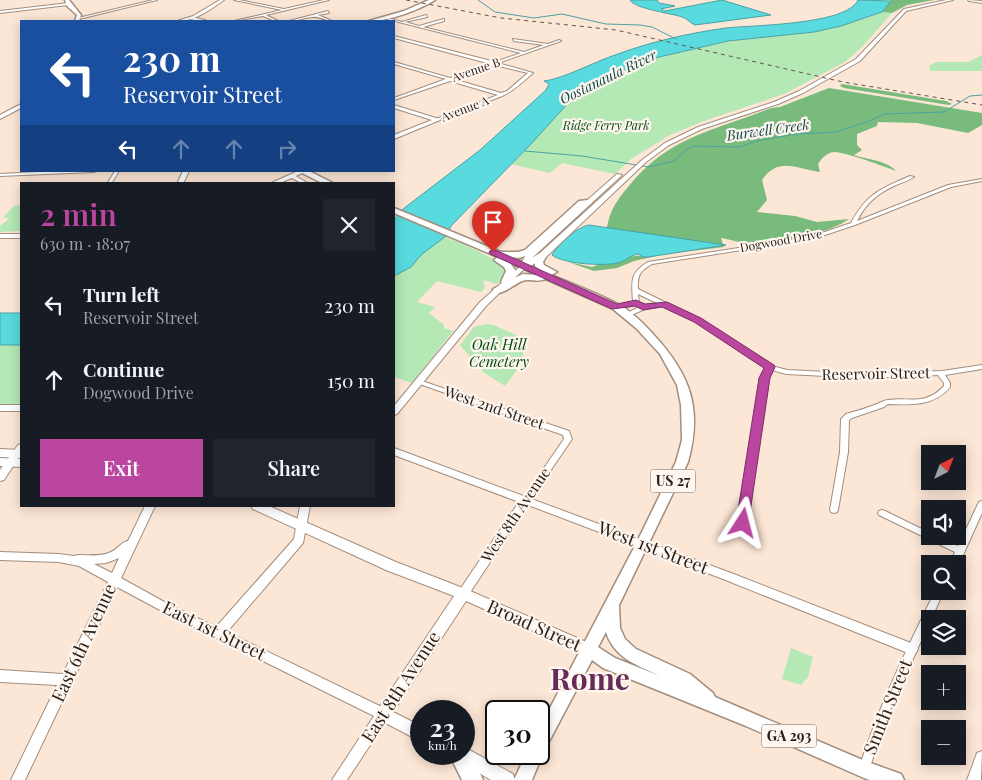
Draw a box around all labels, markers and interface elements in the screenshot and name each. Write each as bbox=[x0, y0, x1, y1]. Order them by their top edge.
text: 230 m bbox=[123, 34, 221, 81]
icon: left bbox=[40, 40, 105, 105]
water label: Oostanaula River bbox=[556, 44, 660, 108]
street label: Avenue B bbox=[448, 53, 502, 85]
text: Reservoir Street bbox=[123, 79, 282, 109]
street label: Avenue A bbox=[438, 92, 491, 125]
water label: Burwell Creek bbox=[724, 114, 811, 145]
park label: Ridge Ferry Park bbox=[562, 117, 649, 133]
icon: left bbox=[114, 135, 142, 163]
icon: ahead bbox=[167, 135, 195, 163]
icon: ahead bbox=[220, 135, 248, 163]
icon: right bbox=[273, 135, 301, 163]
text: 2 min bbox=[40, 194, 117, 234]
button: close bbox=[323, 199, 375, 251]
pin bbox=[472, 201, 514, 252]
icon: arrive bbox=[479, 208, 507, 236]
street label: Dogwood Drive bbox=[739, 225, 823, 255]
text: 630 m · 18:07 bbox=[40, 233, 130, 254]
text: Turn left bbox=[83, 281, 160, 307]
icon: left bbox=[40, 291, 68, 319]
text: 230 m bbox=[324, 292, 375, 318]
text: Reservoir Street bbox=[83, 307, 199, 328]
park label: Oak Hill Cemetery bbox=[469, 334, 529, 371]
text: Continue bbox=[83, 356, 164, 382]
street label: Reservoir Street bbox=[822, 362, 931, 384]
icon: ahead bbox=[40, 366, 68, 394]
text: 150 m bbox=[327, 367, 375, 393]
street label: West 2nd Street bbox=[441, 380, 548, 434]
text: Dogwood Drive bbox=[83, 382, 194, 403]
button: Exit bbox=[40, 439, 203, 497]
button: Share bbox=[213, 439, 375, 497]
north arrow bbox=[921, 445, 966, 490]
map controls bbox=[921, 445, 966, 765]
street label: West 8th Avenue bbox=[475, 463, 554, 567]
road number: US 27 bbox=[650, 470, 696, 492]
position arrow bbox=[716, 496, 768, 548]
button: sound bbox=[921, 500, 966, 545]
street label: West 1st Street bbox=[594, 515, 713, 579]
button: search bbox=[921, 555, 966, 600]
street label: East 6th Avenue bbox=[45, 579, 121, 706]
street label: Broad Street bbox=[483, 594, 586, 657]
street label: East 1st Street bbox=[159, 595, 271, 666]
button: layers bbox=[921, 610, 966, 655]
street label: East 8th Avenue bbox=[355, 626, 445, 747]
street label: Smith Street bbox=[857, 655, 917, 758]
district label: Rome bbox=[550, 658, 630, 698]
button: + bbox=[921, 665, 966, 710]
speed limit sign: 30 bbox=[485, 700, 550, 765]
text: 23 bbox=[430, 710, 455, 743]
button: − bbox=[921, 720, 966, 765]
road number: GA 293 bbox=[762, 724, 816, 748]
text: km/h bbox=[428, 737, 457, 753]

